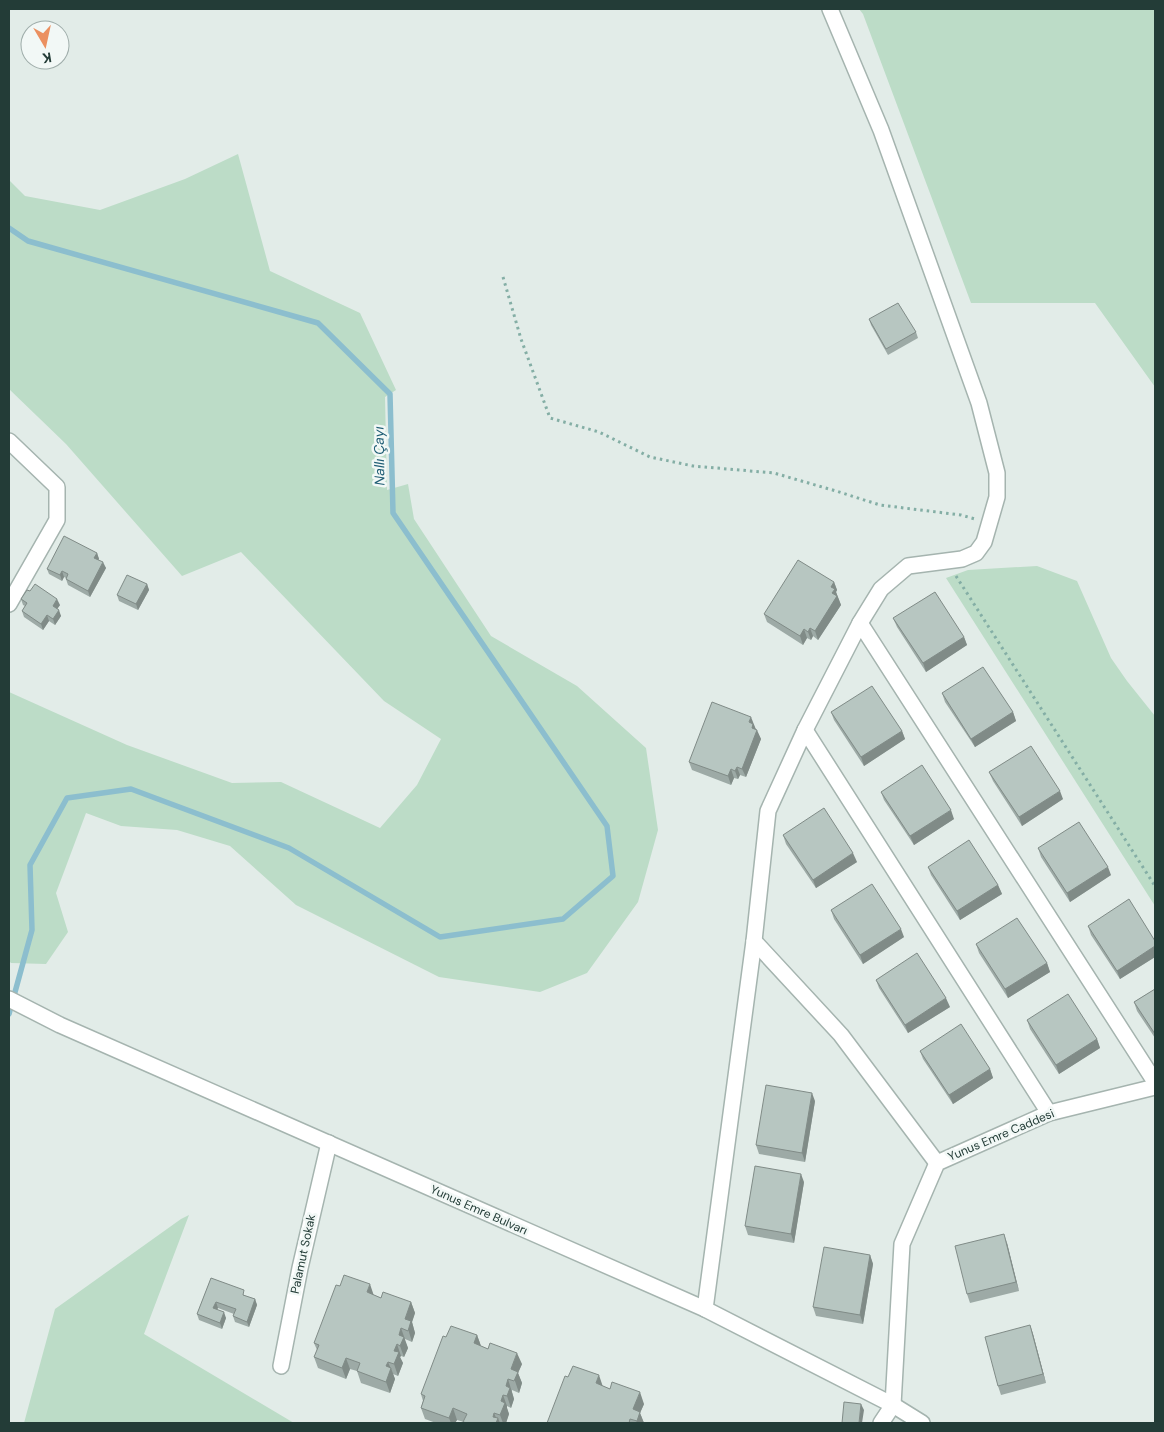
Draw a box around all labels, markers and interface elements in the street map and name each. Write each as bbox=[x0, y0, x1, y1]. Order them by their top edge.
north arrow bbox=[20, 20, 70, 70]
text: K bbox=[41, 48, 53, 67]
water label: Nallı Çayı bbox=[369, 426, 389, 486]
street label: Yunus Emre Caddesi bbox=[945, 1105, 1057, 1165]
street label: Yunus Emre Bulvarı bbox=[428, 1181, 530, 1239]
street label: Palamut Sokak bbox=[287, 1213, 319, 1295]

